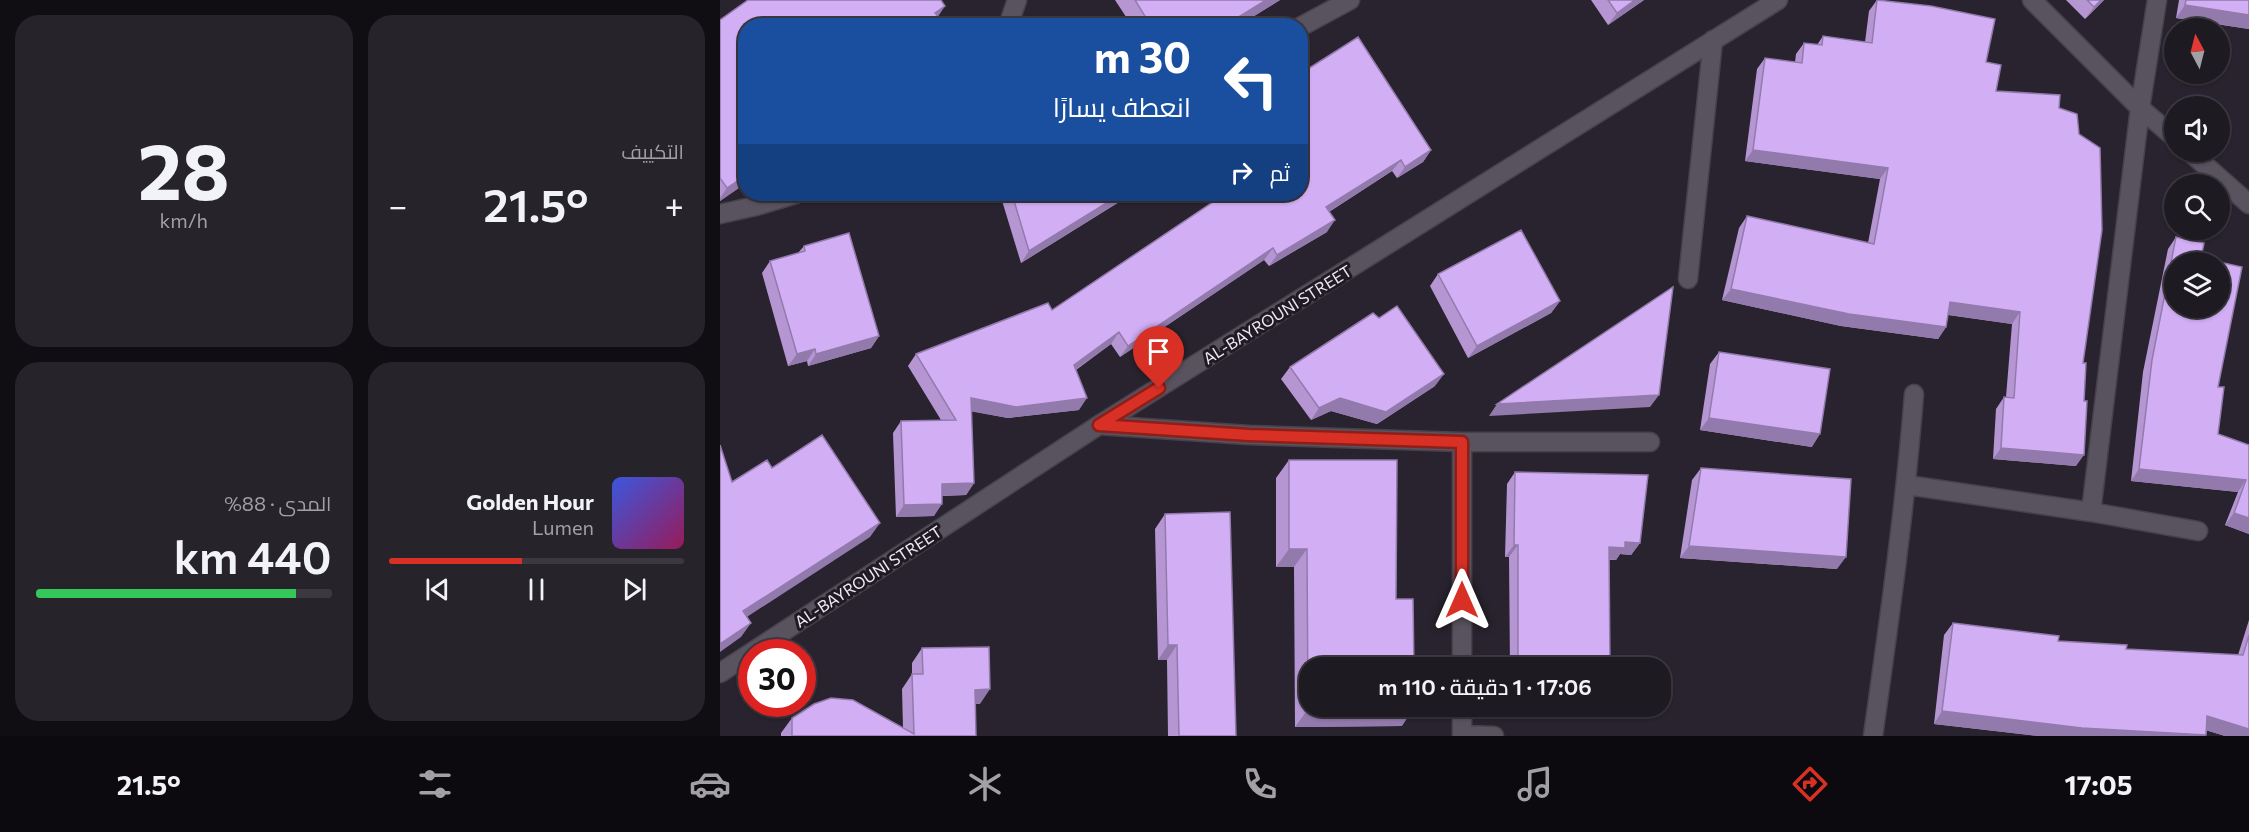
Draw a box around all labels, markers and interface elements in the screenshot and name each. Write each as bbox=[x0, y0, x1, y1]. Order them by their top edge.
north arrow bbox=[2164, 18, 2230, 84]
map controls bbox=[2164, 18, 2230, 318]
text: 30 m bbox=[1094, 30, 1191, 82]
icon: left bbox=[1212, 42, 1290, 120]
text: انعطف يسارًا bbox=[1053, 90, 1191, 123]
button: sound bbox=[2164, 96, 2230, 162]
text: 28 bbox=[138, 121, 230, 216]
text: التكييف bbox=[621, 139, 684, 163]
icon: right bbox=[1225, 156, 1258, 189]
text: ثم bbox=[1270, 159, 1290, 186]
button: search bbox=[2164, 174, 2230, 240]
text: 21.5° bbox=[483, 176, 589, 231]
text: − bbox=[389, 184, 407, 225]
text: + bbox=[665, 184, 684, 225]
text: km/h bbox=[159, 208, 208, 232]
button: layers bbox=[2164, 252, 2230, 318]
street label: AL-BAYROUNI STREET bbox=[1199, 260, 1355, 368]
pin bbox=[1133, 326, 1184, 388]
icon: arrive bbox=[1142, 335, 1175, 368]
text: Golden Hour bbox=[466, 488, 594, 515]
text: المدى · 88% bbox=[224, 491, 332, 515]
text: Lumen bbox=[532, 515, 594, 539]
street label: AL-BAYROUNI STREET bbox=[791, 521, 945, 631]
text: 440 km bbox=[174, 528, 332, 583]
position arrow bbox=[1430, 568, 1494, 632]
icon: previous bbox=[421, 573, 454, 606]
icon: pause bbox=[520, 573, 553, 606]
icon: next bbox=[618, 573, 651, 606]
speed limit sign: 30 bbox=[738, 639, 816, 717]
text: 17:06 · 1 دقيقة · 110 m bbox=[1378, 673, 1592, 700]
icon: filters bbox=[414, 763, 456, 805]
icon: car bbox=[689, 763, 731, 805]
icon: climate bbox=[964, 763, 1006, 805]
icon: phone bbox=[1239, 763, 1281, 805]
icon: music bbox=[1514, 763, 1556, 805]
icon: directions bbox=[1789, 763, 1831, 805]
text: 21.5° bbox=[117, 768, 181, 801]
text: 17:05 bbox=[2065, 768, 2132, 801]

